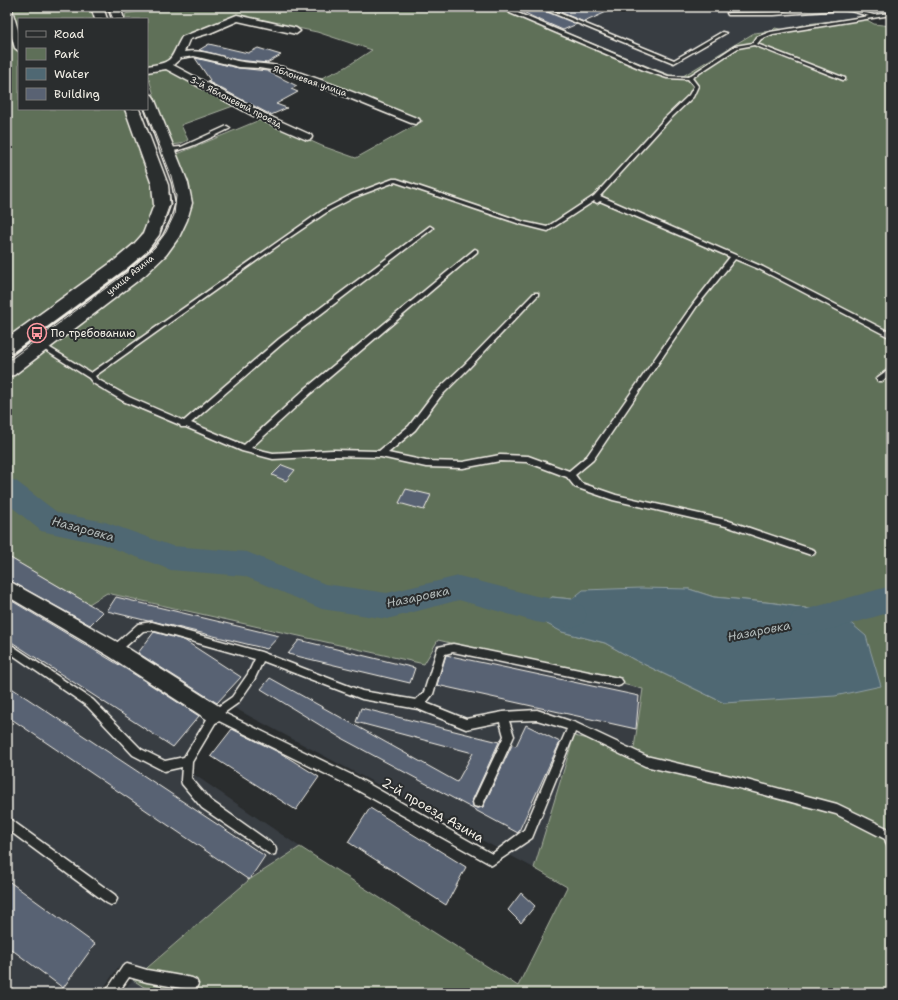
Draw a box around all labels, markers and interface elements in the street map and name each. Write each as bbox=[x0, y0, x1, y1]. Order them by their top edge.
legend bbox=[18, 18, 148, 110]
text: Road bbox=[54, 26, 85, 42]
text: Park bbox=[54, 46, 80, 62]
street label: Яблоневая улица bbox=[272, 63, 349, 99]
text: Water bbox=[54, 66, 90, 82]
street label: 3-й Яблоневый проезд bbox=[188, 74, 284, 131]
text: Building bbox=[54, 86, 100, 102]
street label: улица Азина bbox=[104, 252, 157, 298]
bus stop icon: По требованию bbox=[26, 322, 48, 344]
place label: По требованию bbox=[51, 326, 136, 341]
water label: Назаровка bbox=[50, 513, 116, 545]
water label: Назаровка bbox=[385, 583, 451, 611]
water label: Назаровка bbox=[726, 617, 792, 645]
street label: 2-й проезд Азина bbox=[379, 774, 487, 846]

